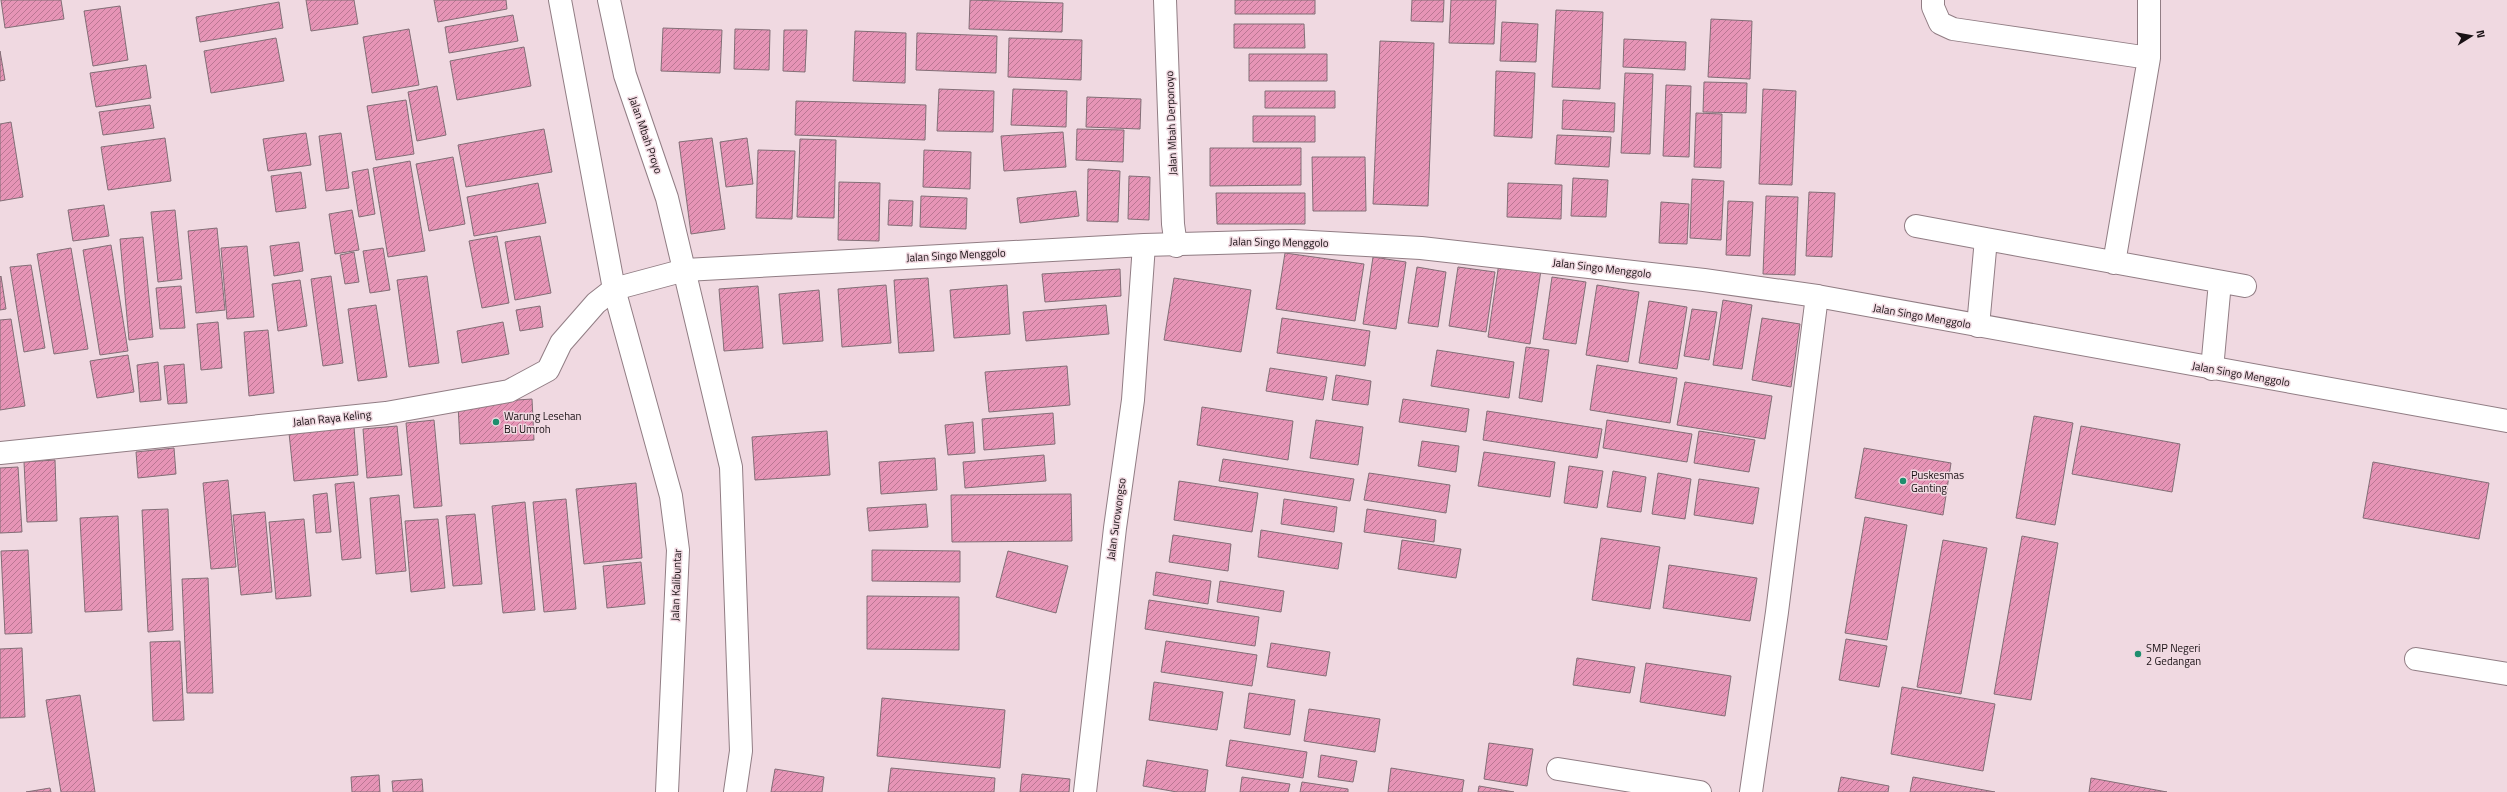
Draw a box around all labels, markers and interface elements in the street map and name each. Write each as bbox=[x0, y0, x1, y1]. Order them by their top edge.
north arrow bbox=[2451, 16, 2491, 56]
text: N bbox=[2472, 29, 2489, 39]
street label: Jalan Mbah Derponoyo bbox=[1161, 70, 1181, 176]
street label: Jalan Mbah Proyo bbox=[625, 94, 667, 176]
street label: Jalan Singo Menggolo bbox=[1229, 233, 1329, 251]
street label: Jalan Singo Menggolo bbox=[906, 244, 1006, 266]
street label: Jalan Singo Menggolo bbox=[1552, 254, 1652, 282]
street label: Jalan Singo Menggolo bbox=[1872, 299, 1972, 333]
street label: Jalan Singo Menggolo bbox=[2191, 357, 2291, 391]
street label: Jalan Raya Keling bbox=[292, 406, 372, 430]
place label: Warung Lesehan Bu Umroh bbox=[504, 408, 582, 437]
marker: Warung Lesehan Bu Umroh bbox=[491, 417, 501, 427]
place label: Puskesmas Ganting bbox=[1911, 467, 1964, 496]
marker: Puskesmas Ganting bbox=[1898, 476, 1908, 486]
street label: Jalan Surowongso bbox=[1102, 477, 1130, 561]
street label: Jalan Kalibuntar bbox=[667, 548, 685, 621]
place label: SMP Negeri 2 Gedangan bbox=[2146, 640, 2201, 669]
marker: SMP Negeri 2 Gedangan bbox=[2133, 649, 2143, 659]

